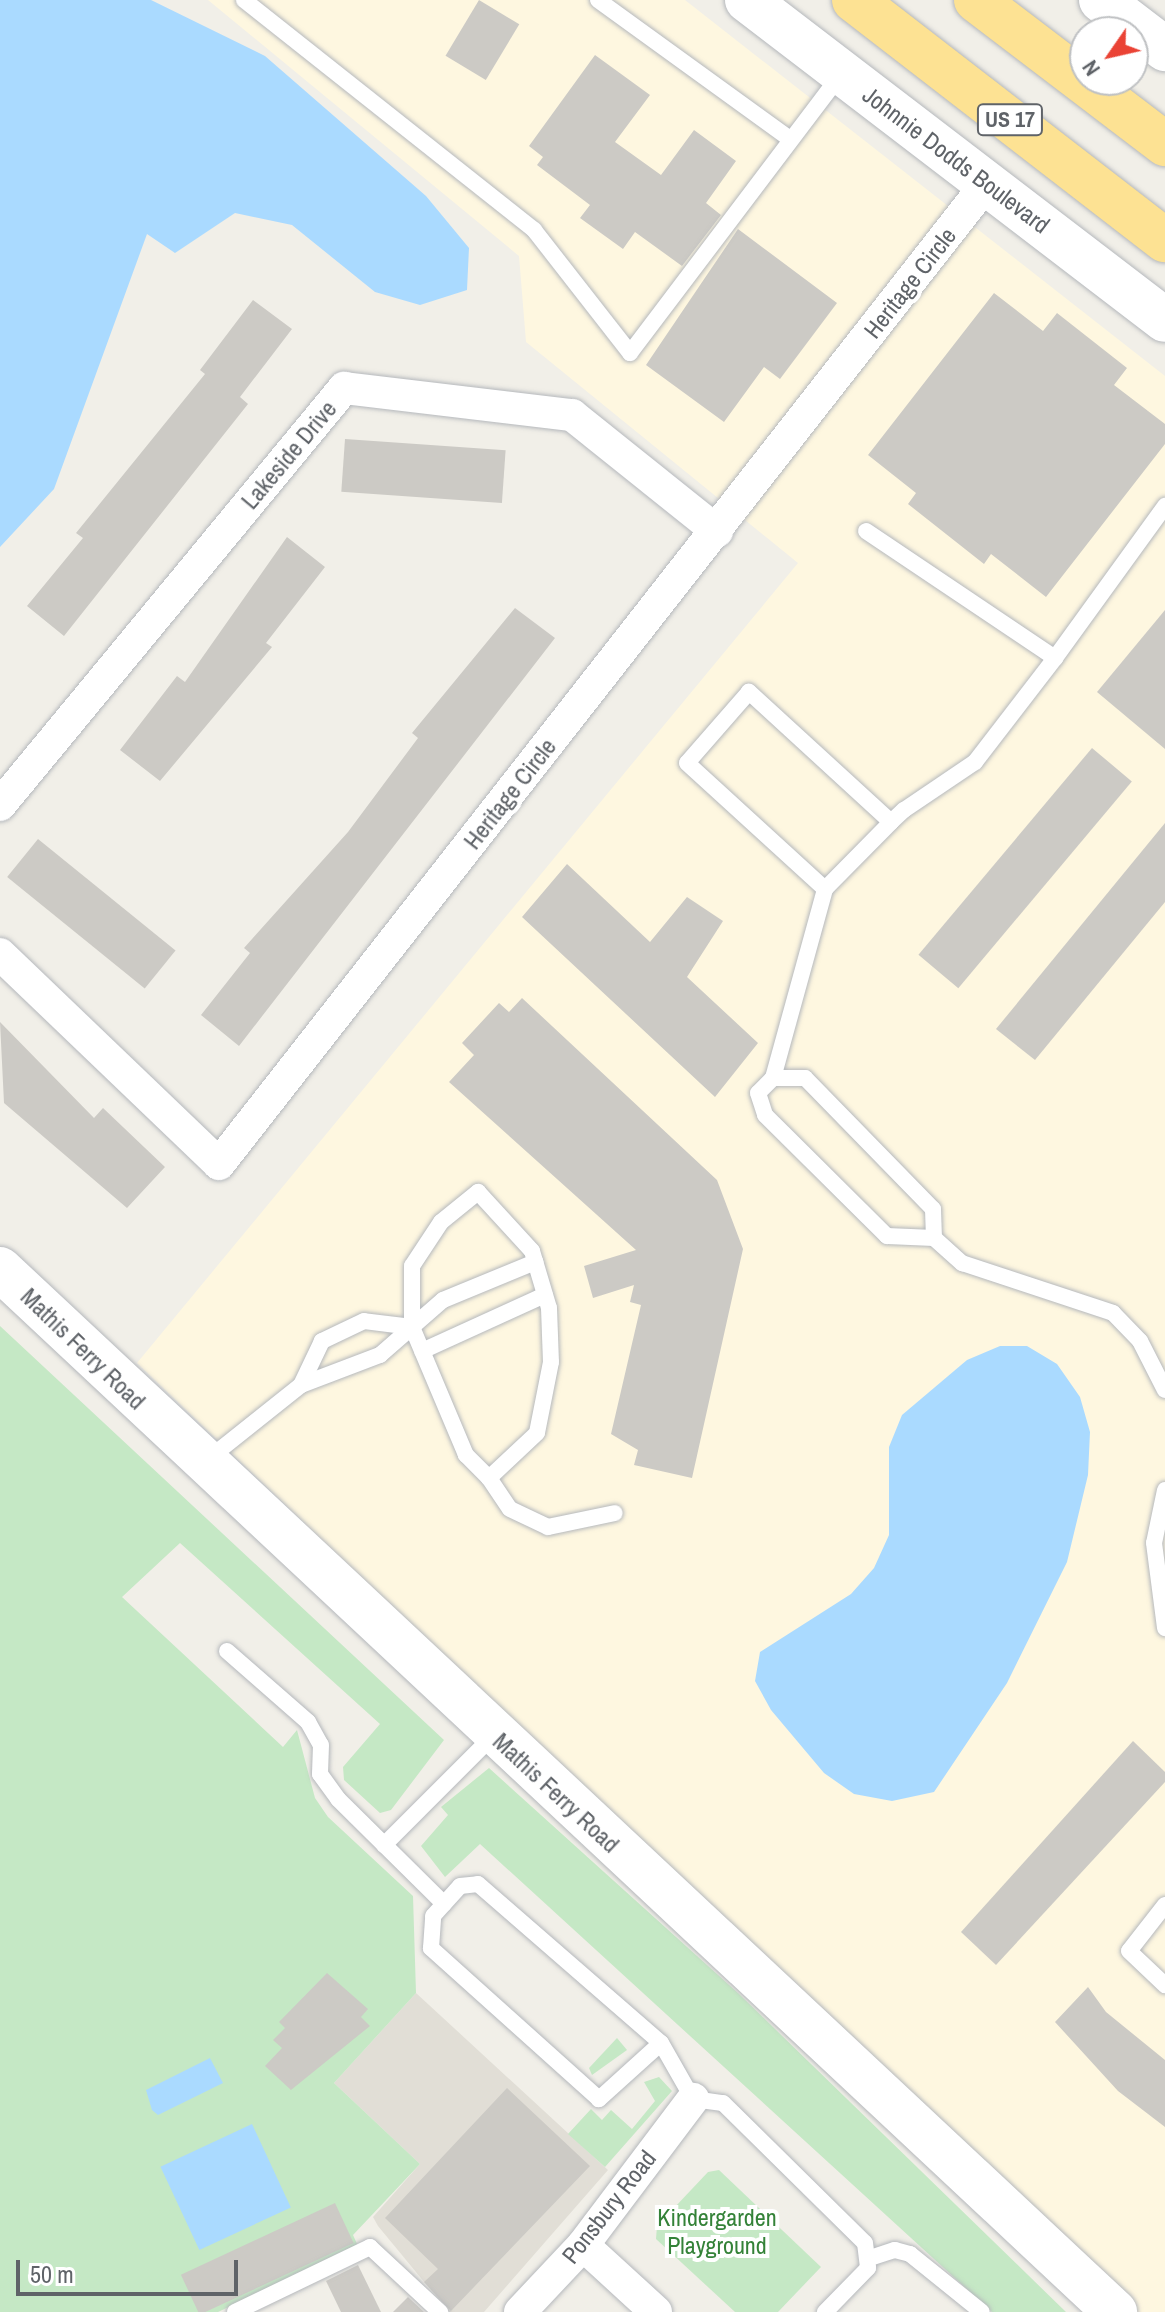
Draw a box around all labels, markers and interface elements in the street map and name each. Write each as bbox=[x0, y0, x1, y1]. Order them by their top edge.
north arrow bbox=[1069, 16, 1149, 96]
text: N bbox=[1075, 55, 1107, 82]
street label: Johnnie Dodds Boulevard bbox=[857, 80, 1055, 240]
road number: US 17 bbox=[976, 102, 1044, 138]
street label: Heritage Circle bbox=[858, 222, 962, 344]
street label: Lakeside Drive bbox=[235, 395, 343, 515]
street label: Heritage Circle bbox=[458, 733, 562, 855]
street label: Mathis Ferry Road bbox=[15, 1282, 151, 1416]
street label: Mathis Ferry Road bbox=[487, 1727, 625, 1859]
street label: Ponsbury Road bbox=[556, 2145, 662, 2269]
park label: Kindergarden Playground bbox=[657, 2204, 777, 2260]
scale bar bbox=[20, 2244, 242, 2294]
text: 50 m bbox=[30, 2258, 74, 2290]

